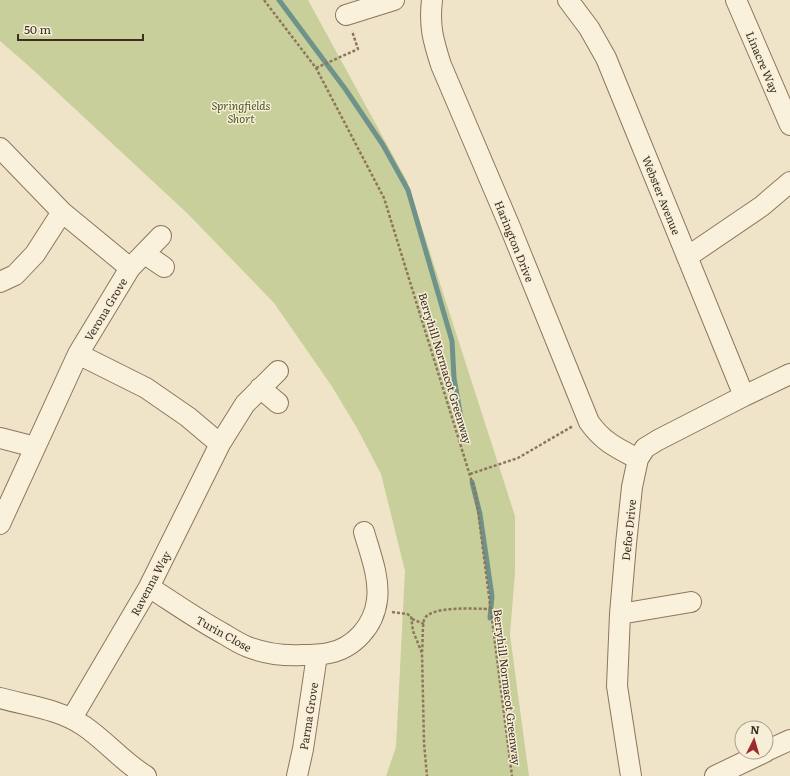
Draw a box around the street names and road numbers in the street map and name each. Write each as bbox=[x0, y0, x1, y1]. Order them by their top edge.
street label: Linacre Way bbox=[743, 29, 783, 96]
street label: Webster Avenue bbox=[639, 153, 685, 237]
street label: Harington Drive bbox=[491, 198, 539, 284]
street label: Verona Grove bbox=[80, 274, 130, 344]
street label: Berryhill Normacot Greenway bbox=[415, 290, 477, 446]
street label: Defoe Drive bbox=[617, 498, 639, 561]
street label: Ravenna Way bbox=[126, 547, 174, 618]
street label: Berryhill Normacot Greenway bbox=[490, 608, 526, 767]
street label: Turin Close bbox=[193, 611, 255, 655]
street label: Parma Grove bbox=[295, 681, 321, 751]

